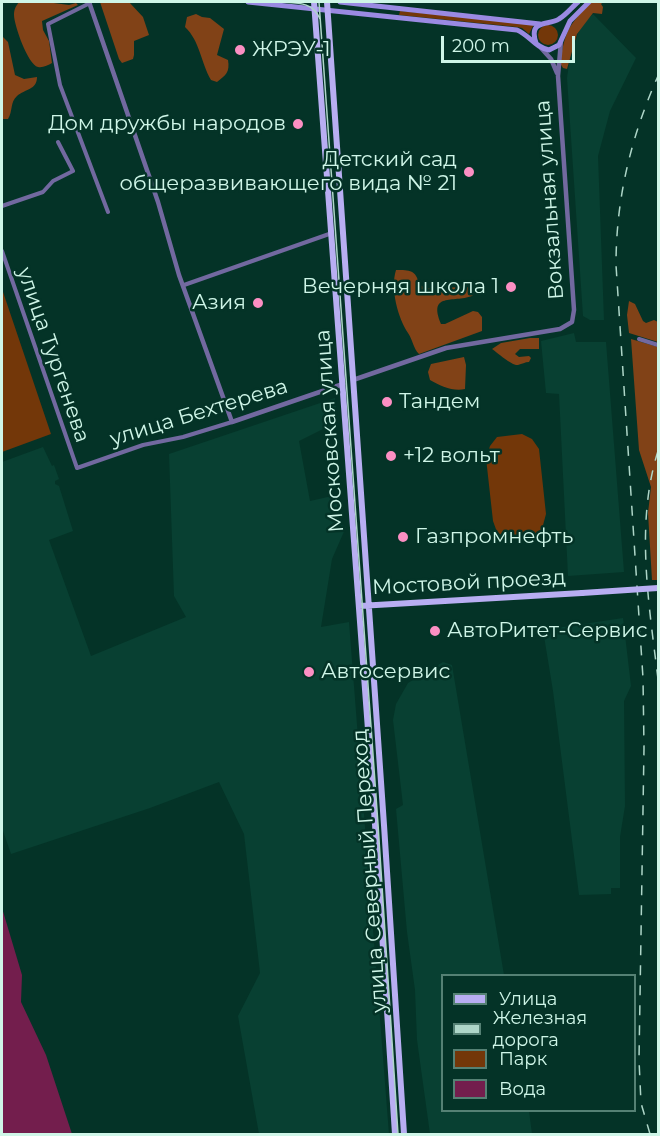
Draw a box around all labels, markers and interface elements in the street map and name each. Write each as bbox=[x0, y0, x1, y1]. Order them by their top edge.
scale bar bbox=[444, 24, 578, 62]
text: 200 m bbox=[452, 35, 510, 57]
place label: ЖРЭУ-1 bbox=[252, 37, 331, 63]
marker: ЖРЭУ-1 bbox=[233, 43, 247, 57]
street label: Вокзальная улица bbox=[530, 99, 570, 301]
place label: Дом дружбы народов bbox=[48, 111, 286, 137]
marker: Дом дружбы народов bbox=[291, 117, 305, 131]
place label: Детский сад общеразвивающего вида № 21 bbox=[120, 147, 457, 197]
marker: Детский сад общеразвивающего вида № 21 bbox=[462, 165, 476, 179]
street label: улица Тургенева bbox=[11, 264, 95, 446]
place label: Вечерняя школа 1 bbox=[302, 274, 499, 300]
marker: Вечерняя школа 1 bbox=[504, 280, 518, 294]
place label: Азия bbox=[192, 290, 246, 316]
marker: Азия bbox=[251, 296, 265, 310]
street label: Московская улица bbox=[310, 329, 350, 533]
street label: улица Бехтерева bbox=[107, 374, 291, 452]
place label: Тандем bbox=[399, 389, 480, 415]
marker: Тандем bbox=[380, 395, 394, 409]
place label: +12 вольт bbox=[403, 443, 500, 469]
marker: +12 вольт bbox=[384, 449, 398, 463]
place label: Газпромнефть bbox=[415, 524, 573, 550]
marker: Газпромнефть bbox=[396, 530, 410, 544]
street label: Мостовой проезд bbox=[372, 565, 566, 601]
place label: АвтоРитет-Сервис bbox=[447, 618, 648, 644]
marker: АвтоРитет-Сервис bbox=[428, 624, 442, 638]
place label: Автосервис bbox=[321, 659, 450, 685]
marker: Автосервис bbox=[302, 665, 316, 679]
street label: улица Северный Переход bbox=[348, 728, 392, 1014]
legend bbox=[441, 974, 636, 1112]
text: Улица bbox=[499, 988, 557, 1010]
text: Железная дорога bbox=[493, 1007, 587, 1051]
text: Парк bbox=[499, 1048, 547, 1070]
text: Вода bbox=[499, 1078, 546, 1100]

